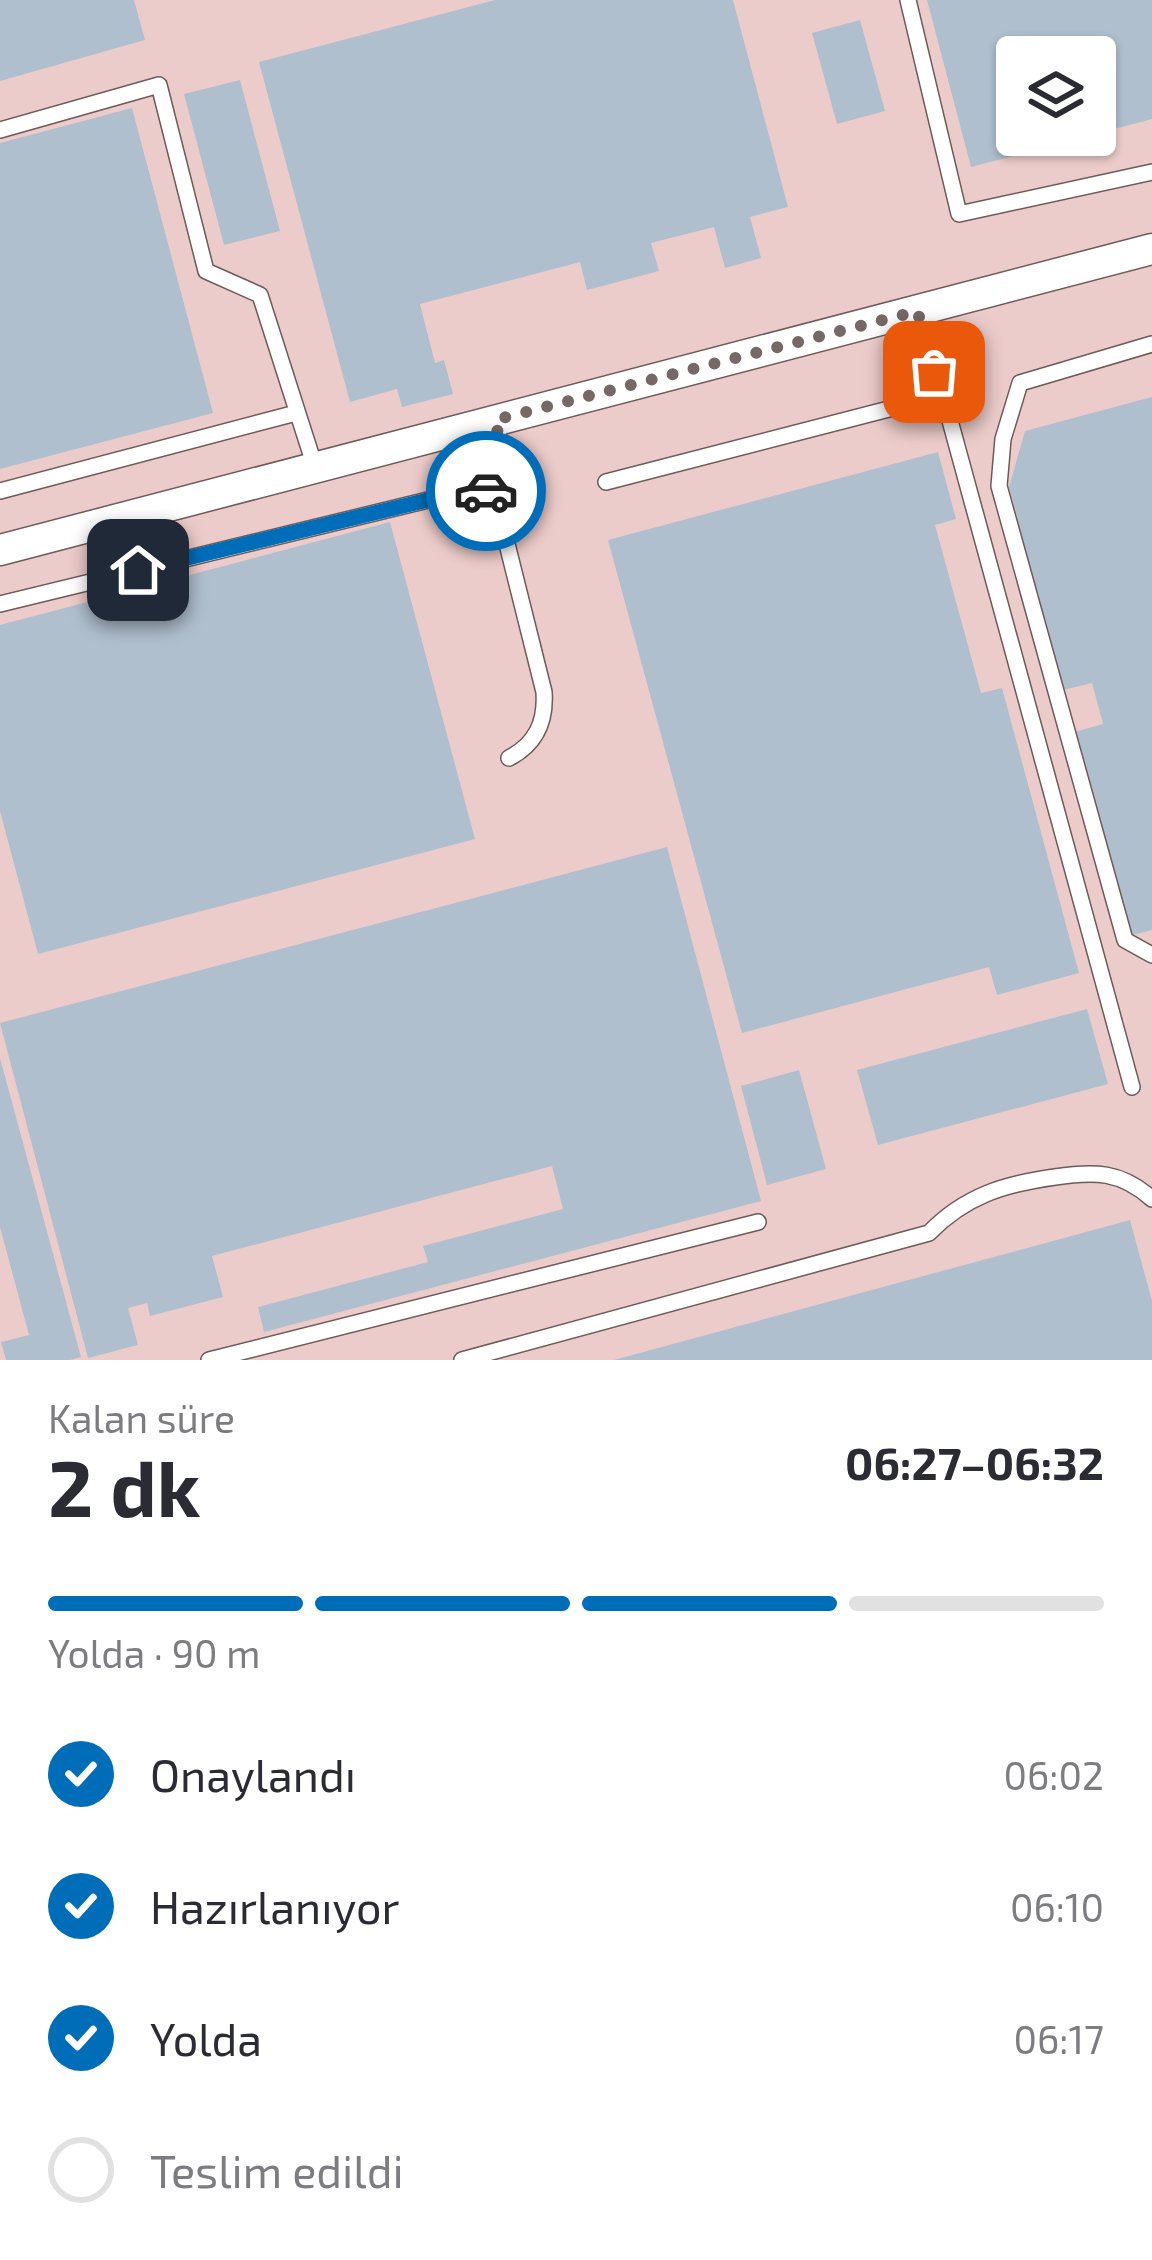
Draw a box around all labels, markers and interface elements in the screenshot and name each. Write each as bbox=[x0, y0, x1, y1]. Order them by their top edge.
map controls bbox=[996, 36, 1116, 156]
button: layers bbox=[996, 36, 1116, 156]
pin bbox=[883, 321, 985, 423]
icon: bag bbox=[901, 339, 967, 405]
courier bbox=[426, 431, 546, 551]
icon: car bbox=[453, 458, 519, 524]
pin bbox=[87, 519, 189, 621]
icon: home bbox=[105, 537, 171, 603]
text: Kalan süre bbox=[48, 1394, 235, 1441]
text: 06:27–06:32 bbox=[845, 1435, 1104, 1489]
text: 2 dk bbox=[48, 1439, 200, 1533]
text: Yolda · 90 m bbox=[48, 1629, 260, 1676]
icon: check bbox=[48, 1741, 114, 1807]
text: Onaylandı bbox=[150, 1747, 356, 1801]
text: 06:02 bbox=[1004, 1751, 1104, 1798]
icon: check bbox=[48, 1873, 114, 1939]
text: Hazırlanıyor bbox=[150, 1879, 400, 1933]
text: 06:10 bbox=[1010, 1883, 1104, 1930]
icon: check bbox=[48, 2005, 114, 2071]
text: Yolda bbox=[150, 2011, 262, 2065]
text: 06:17 bbox=[1013, 2015, 1104, 2062]
text: Teslim edildi bbox=[150, 2143, 404, 2197]

